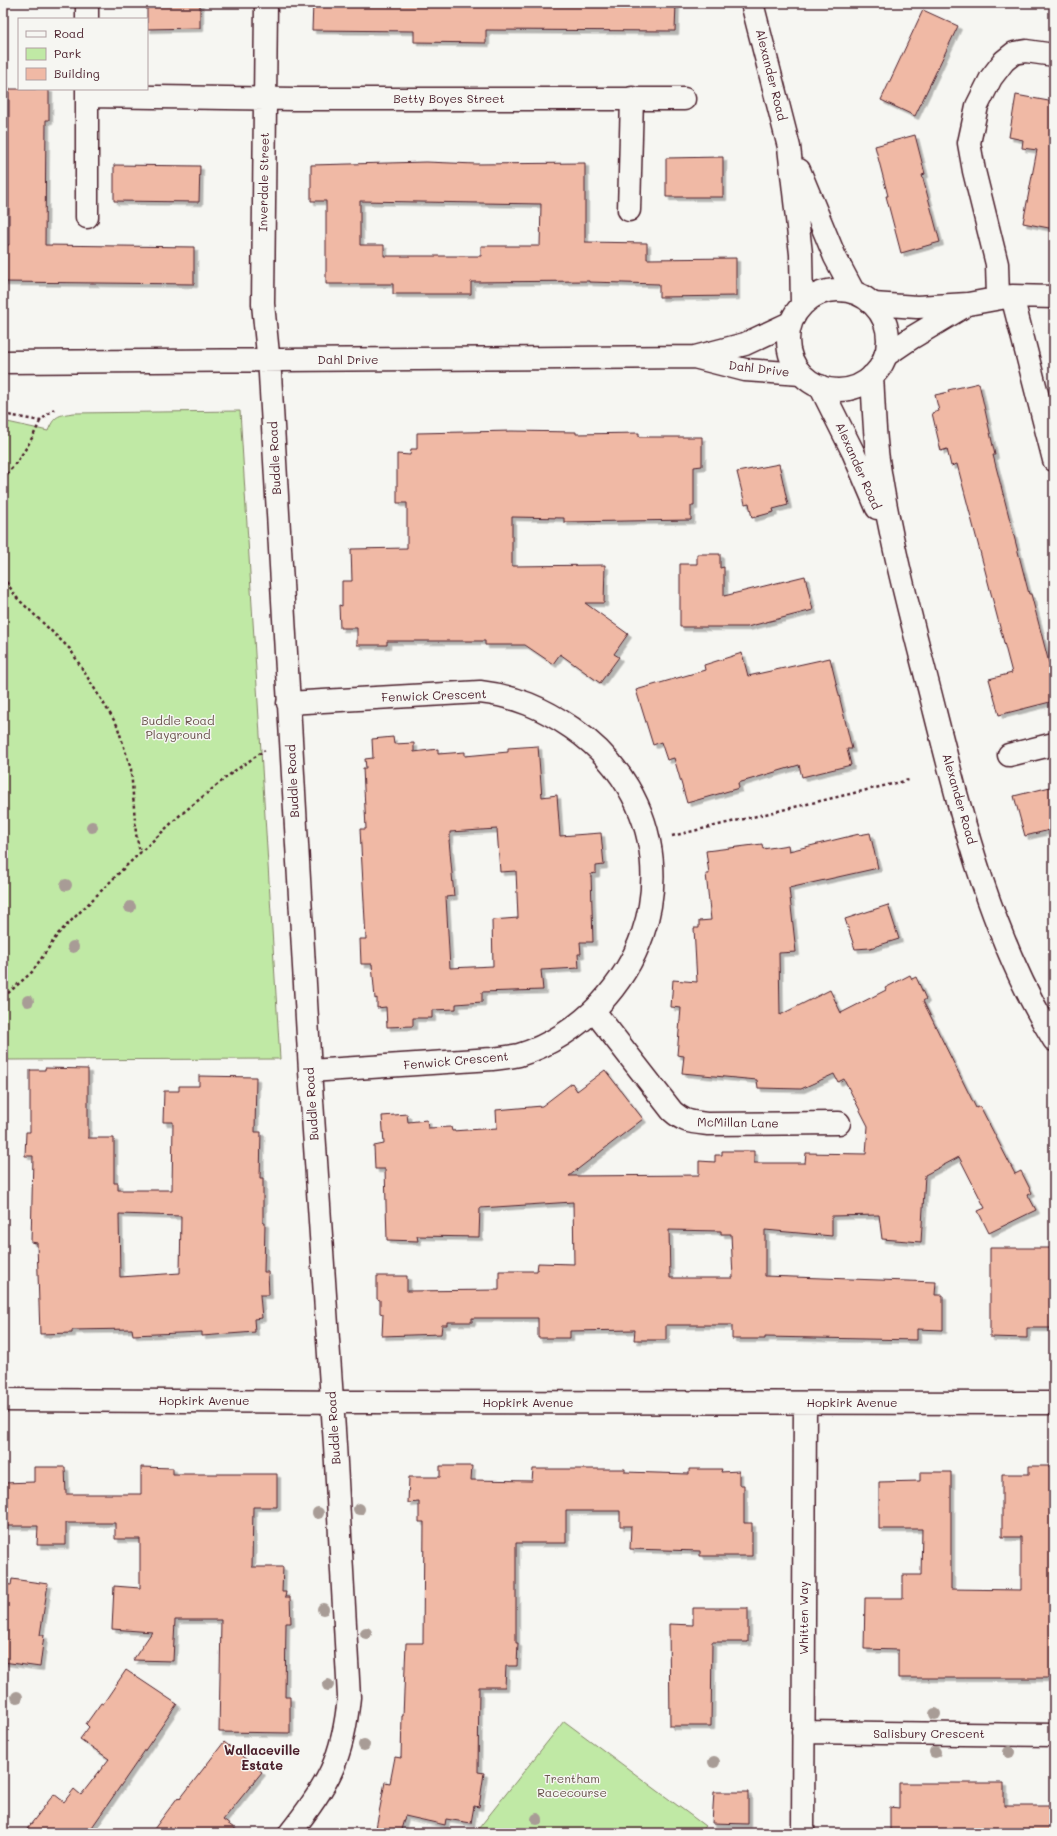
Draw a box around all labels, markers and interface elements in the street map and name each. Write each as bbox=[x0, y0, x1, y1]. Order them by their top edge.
legend bbox=[18, 18, 148, 90]
text: Road bbox=[54, 25, 84, 41]
street label: Alexander Road bbox=[753, 27, 791, 123]
text: Park bbox=[54, 45, 81, 61]
text: Building bbox=[54, 65, 100, 81]
street label: Betty Boyes Street bbox=[393, 90, 505, 106]
street label: Inverdale Street bbox=[254, 132, 272, 232]
street label: Dahl Drive bbox=[317, 351, 379, 367]
street label: Dahl Drive bbox=[728, 356, 790, 380]
street label: Alexander Road bbox=[833, 420, 885, 512]
street label: Buddle Road bbox=[264, 421, 284, 495]
street label: Fenwick Crescent bbox=[381, 685, 487, 705]
park label: Buddle Road Playground bbox=[141, 712, 215, 742]
street label: Buddle Road bbox=[282, 744, 302, 818]
street label: Alexander Road bbox=[939, 751, 981, 846]
street label: Fenwick Crescent bbox=[403, 1047, 509, 1073]
street label: Buddle Road bbox=[300, 1067, 322, 1141]
street label: McMillan Lane bbox=[697, 1113, 779, 1131]
street label: Buddle Road bbox=[322, 1391, 344, 1465]
street label: Hopkirk Avenue bbox=[159, 1392, 249, 1408]
street label: Hopkirk Avenue bbox=[483, 1394, 573, 1410]
street label: Hopkirk Avenue bbox=[807, 1394, 897, 1410]
street label: Whitten Way bbox=[795, 1581, 811, 1655]
street label: Salisbury Crescent bbox=[873, 1725, 985, 1741]
district label: Wallaceville Estate bbox=[224, 1741, 300, 1773]
park label: Trentham Racecourse bbox=[537, 1770, 607, 1800]

